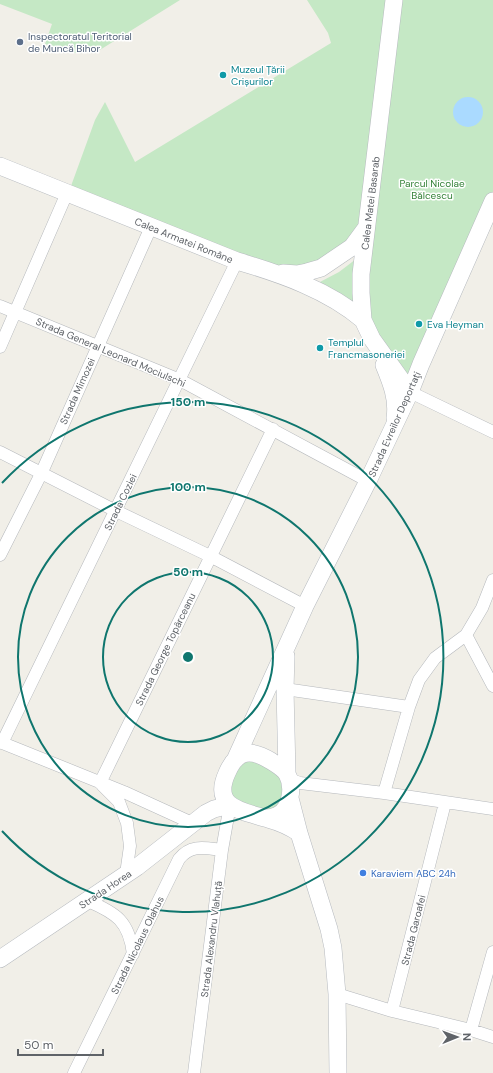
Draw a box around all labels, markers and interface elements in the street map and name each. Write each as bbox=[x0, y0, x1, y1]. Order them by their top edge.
place label: Inspectoratul Teritorial de Muncă Bihor bbox=[28, 30, 132, 55]
marker: Inspectoratul Teritorial de Muncă Bihor bbox=[15, 37, 25, 47]
place label: Muzeul Țării Crișurilor bbox=[231, 63, 285, 88]
marker: Muzeul Țării Crișurilor bbox=[218, 70, 228, 80]
street label: Calea Matei Basarab bbox=[358, 156, 383, 251]
park label: Parcul Nicolae Bălcescu bbox=[399, 177, 465, 202]
street label: Calea Armatei Române bbox=[133, 215, 235, 266]
street label: Strada General Leonard Mociulschi bbox=[34, 315, 188, 390]
place label: Eva Heyman bbox=[427, 318, 484, 331]
marker: Eva Heyman bbox=[414, 319, 424, 329]
place label: Templul Francmasoneriei bbox=[328, 336, 405, 361]
marker: Templul Francmasoneriei bbox=[315, 343, 325, 353]
street label: Strada Mimozei bbox=[57, 356, 98, 427]
street label: Strada Evreilor Deportaţi bbox=[365, 369, 424, 479]
text: 150 m bbox=[171, 394, 205, 410]
street label: Strada Coziei bbox=[101, 472, 140, 533]
text: 100 m bbox=[170, 479, 206, 495]
text: 50 m bbox=[173, 564, 203, 580]
street label: Strada George Topârceanu bbox=[132, 590, 199, 708]
centre of rings bbox=[181, 650, 195, 664]
street label: Strada Horea bbox=[77, 867, 134, 912]
place label: Karaviem ABC 24h bbox=[371, 867, 456, 880]
marker: Karaviem ABC 24h bbox=[358, 868, 368, 878]
street label: Strada Alexandru Vlahuță bbox=[198, 880, 225, 998]
street label: Strada Garoafei bbox=[398, 893, 429, 967]
street label: Strada Nicolaus Olahus bbox=[108, 894, 167, 996]
north arrow bbox=[437, 1017, 477, 1057]
scale bar bbox=[18, 1031, 103, 1057]
text: N bbox=[460, 1033, 474, 1041]
text: 50 m bbox=[24, 1037, 53, 1053]

